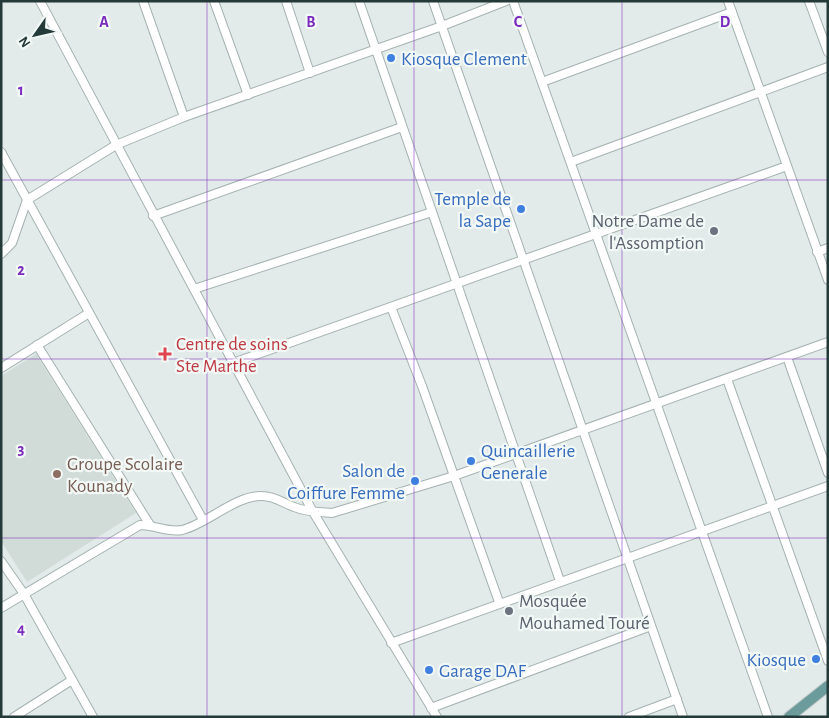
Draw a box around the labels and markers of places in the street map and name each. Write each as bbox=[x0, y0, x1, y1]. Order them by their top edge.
place label: Kiosque Clement bbox=[401, 50, 527, 69]
marker: Kiosque Clement bbox=[385, 52, 397, 64]
place label: Temple de la Sape bbox=[434, 190, 511, 231]
marker: Temple de la Sape bbox=[515, 203, 527, 215]
place label: Notre Dame de l'Assomption bbox=[591, 212, 704, 253]
marker: Notre Dame de l'Assomption bbox=[708, 225, 720, 237]
place label: Centre de soins Ste Marthe bbox=[176, 335, 288, 376]
marker: Centre de soins Ste Marthe bbox=[158, 347, 172, 361]
place label: Quincaillerie Generale bbox=[481, 442, 575, 483]
place label: Groupe Scolaire Kounady bbox=[67, 455, 183, 496]
marker: Quincaillerie Generale bbox=[465, 455, 477, 467]
place label: Salon de Coiffure Femme bbox=[287, 462, 405, 503]
marker: Groupe Scolaire Kounady bbox=[51, 468, 63, 480]
marker: Salon de Coiffure Femme bbox=[409, 475, 421, 487]
place label: Mosquée Mouhamed Touré bbox=[519, 592, 650, 633]
marker: Mosquée Mouhamed Touré bbox=[503, 605, 515, 617]
place label: Kiosque bbox=[747, 651, 806, 670]
marker: Kiosque bbox=[810, 653, 822, 665]
place label: Garage DAF bbox=[439, 662, 527, 681]
marker: Garage DAF bbox=[423, 664, 435, 676]

